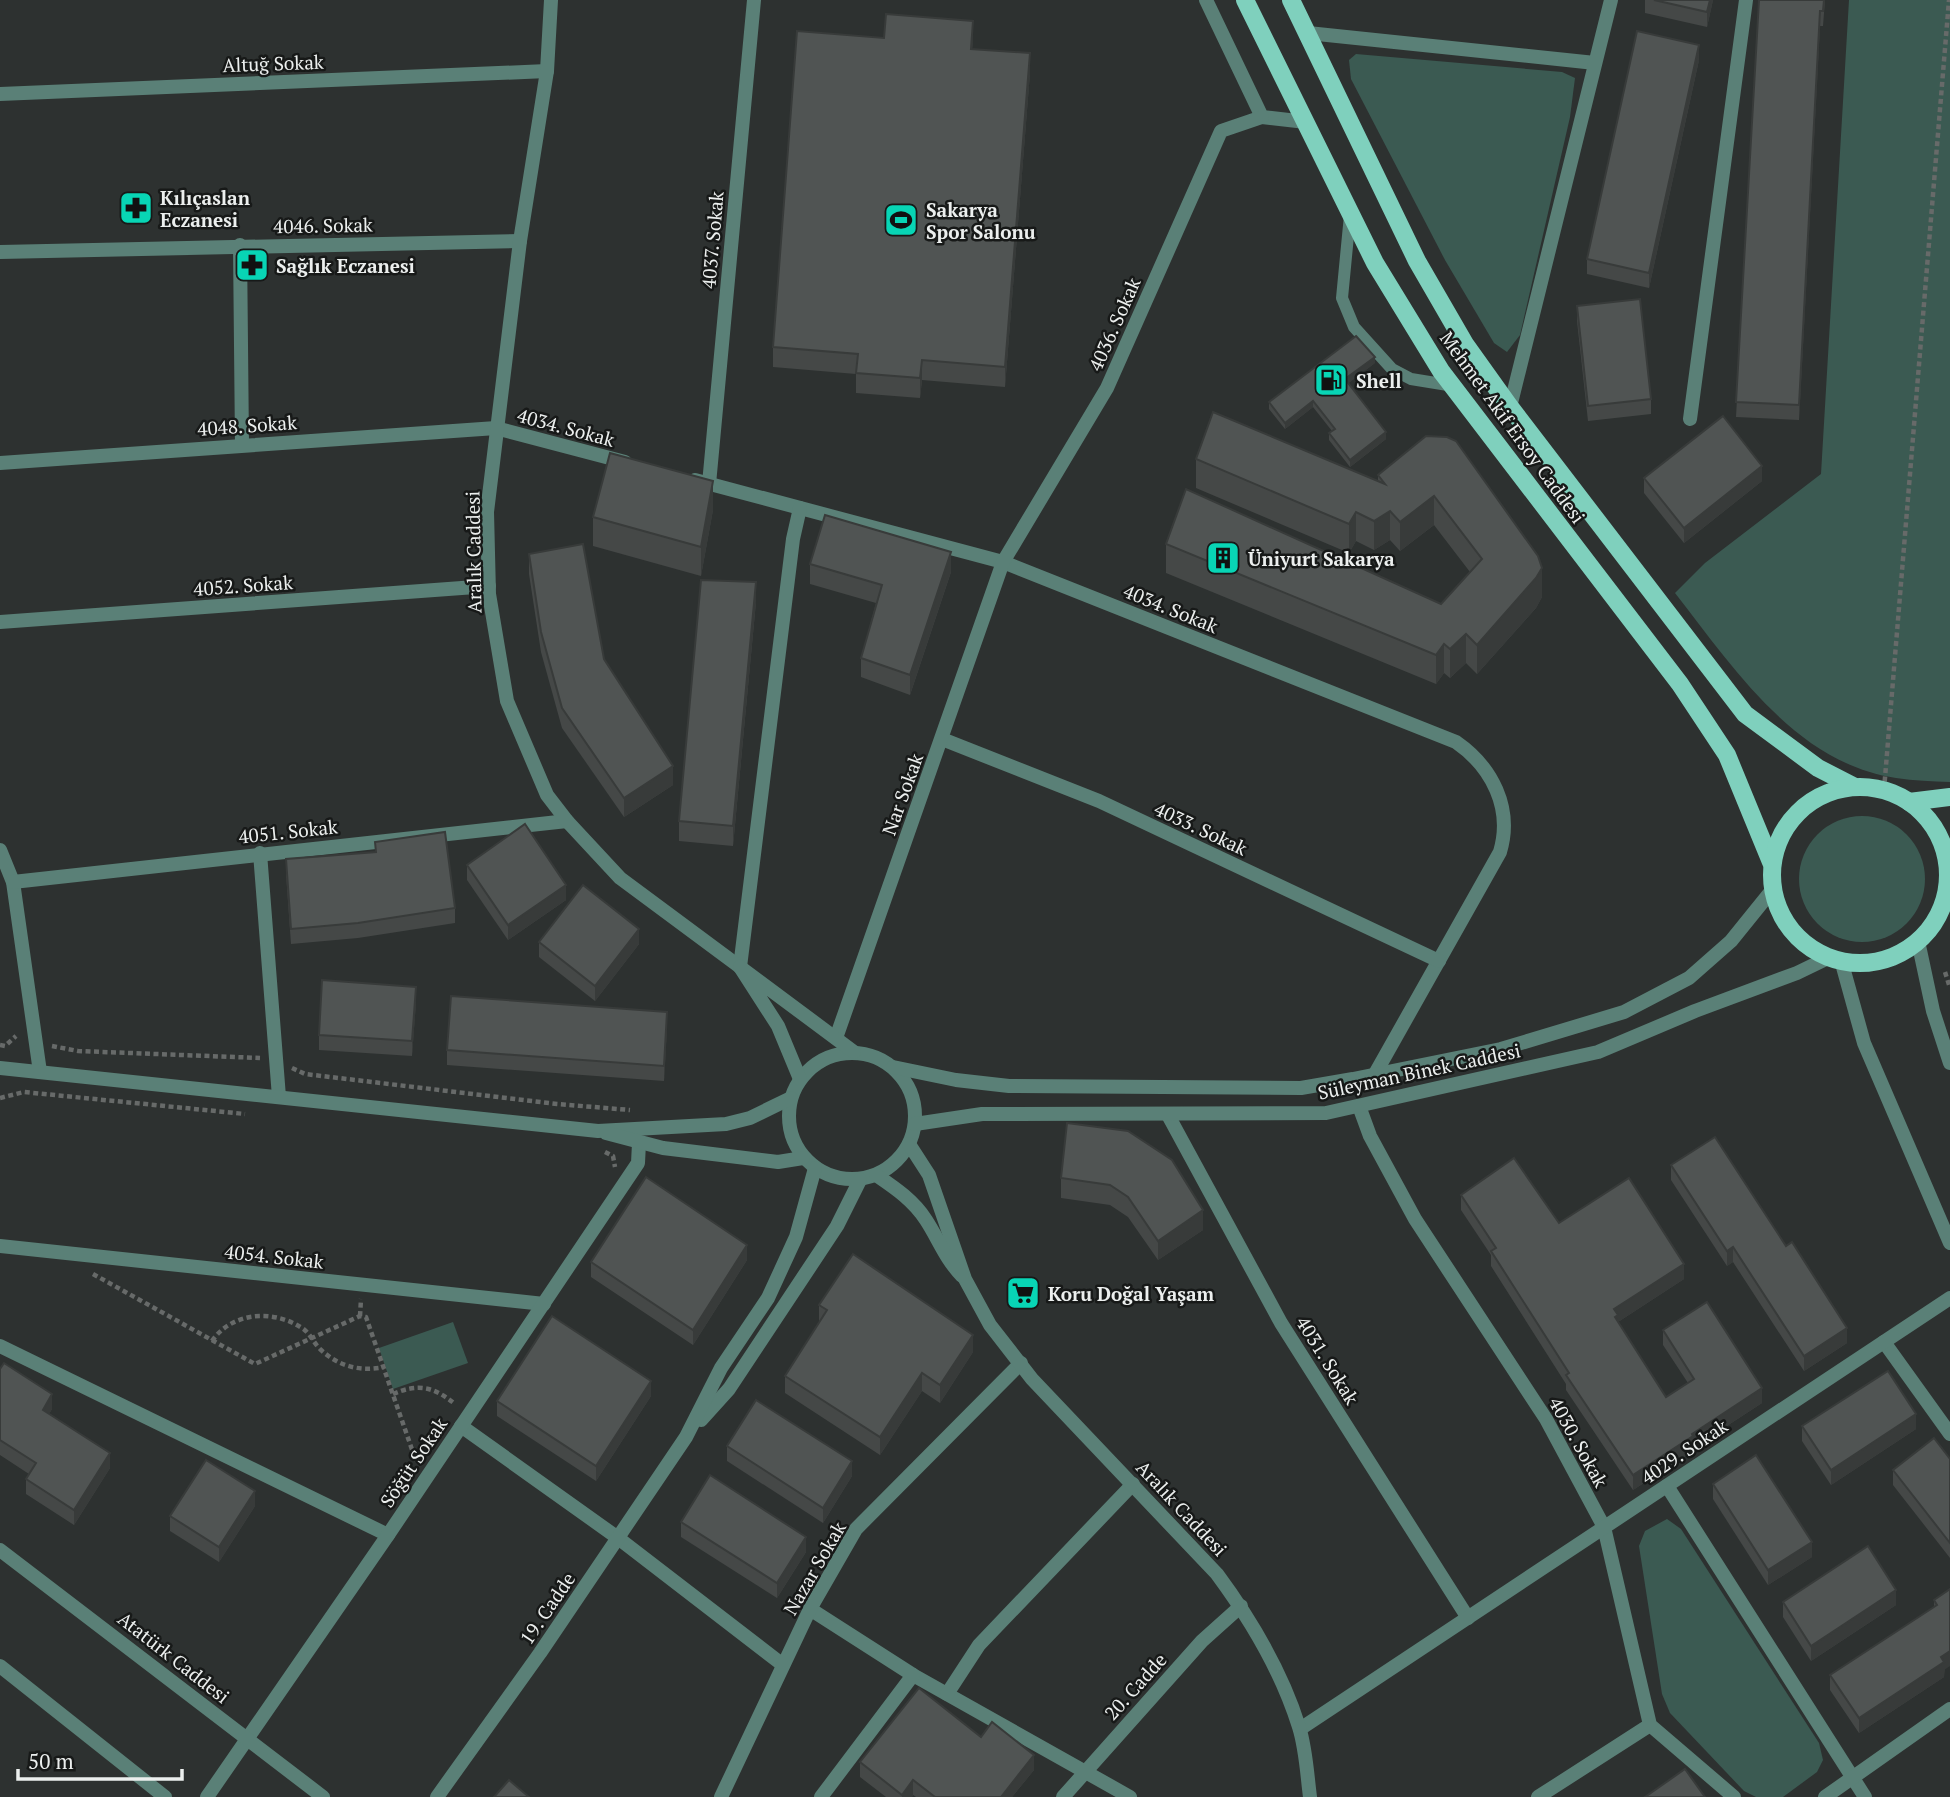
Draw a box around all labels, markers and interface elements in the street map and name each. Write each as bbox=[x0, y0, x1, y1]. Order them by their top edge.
street label: Altuğ Sokak bbox=[222, 49, 324, 77]
place label: Kılıçaslan Eczanesi bbox=[160, 185, 251, 232]
pharmacy icon: Kılıçaslan Eczanesi bbox=[117, 189, 155, 227]
street label: 4037. Sokak bbox=[695, 190, 729, 290]
place label: Sakarya Spor Salonu bbox=[926, 197, 1036, 244]
sports icon: Sakarya Spor Salonu bbox=[882, 201, 920, 239]
street label: 4046. Sokak bbox=[273, 212, 373, 238]
pharmacy icon: Sağlık Eczanesi bbox=[233, 246, 271, 284]
place label: Sağlık Eczanesi bbox=[276, 253, 415, 278]
street label: 4036. Sokak bbox=[1082, 273, 1146, 375]
street label: Mehmet Akif Ersoy Caddesi bbox=[1435, 326, 1591, 528]
fuel station icon: Shell bbox=[1312, 361, 1350, 399]
place label: Shell bbox=[1356, 368, 1402, 393]
street label: 4034. Sokak bbox=[515, 402, 618, 452]
street label: 4048. Sokak bbox=[196, 409, 298, 441]
street label: Aralık Caddesi bbox=[459, 491, 487, 613]
building icon: Üniyurt Sakarya bbox=[1204, 539, 1242, 577]
place label: Üniyurt Sakarya bbox=[1248, 546, 1395, 571]
street label: 4052. Sokak bbox=[192, 569, 294, 601]
street label: 4034. Sokak bbox=[1120, 578, 1222, 638]
street label: Nar Sokak bbox=[876, 749, 928, 838]
street label: 4033. Sokak bbox=[1151, 796, 1252, 860]
street label: 4051. Sokak bbox=[237, 813, 339, 849]
street label: Süleyman Binek Caddesi bbox=[1315, 1037, 1523, 1105]
street label: 4054. Sokak bbox=[223, 1238, 325, 1274]
supermarket icon: Koru Doğal Yaşam bbox=[1004, 1274, 1042, 1312]
place label: Koru Doğal Yaşam bbox=[1048, 1281, 1215, 1306]
street label: 4031. Sokak bbox=[1291, 1311, 1365, 1409]
street label: 4030. Sokak bbox=[1544, 1392, 1614, 1492]
street label: Söğüt Sokak bbox=[374, 1412, 452, 1512]
street label: 4029. Sokak bbox=[1636, 1413, 1732, 1489]
street label: Aralık Caddesi bbox=[1131, 1455, 1233, 1561]
street label: Nazar Sokak bbox=[777, 1516, 851, 1619]
street label: 19. Cadde bbox=[514, 1567, 580, 1649]
street label: Atatürk Caddesi bbox=[113, 1606, 235, 1708]
street label: 20. Cadde bbox=[1098, 1647, 1172, 1725]
scale bar bbox=[18, 1738, 182, 1782]
text: 50 m bbox=[28, 1747, 74, 1775]

